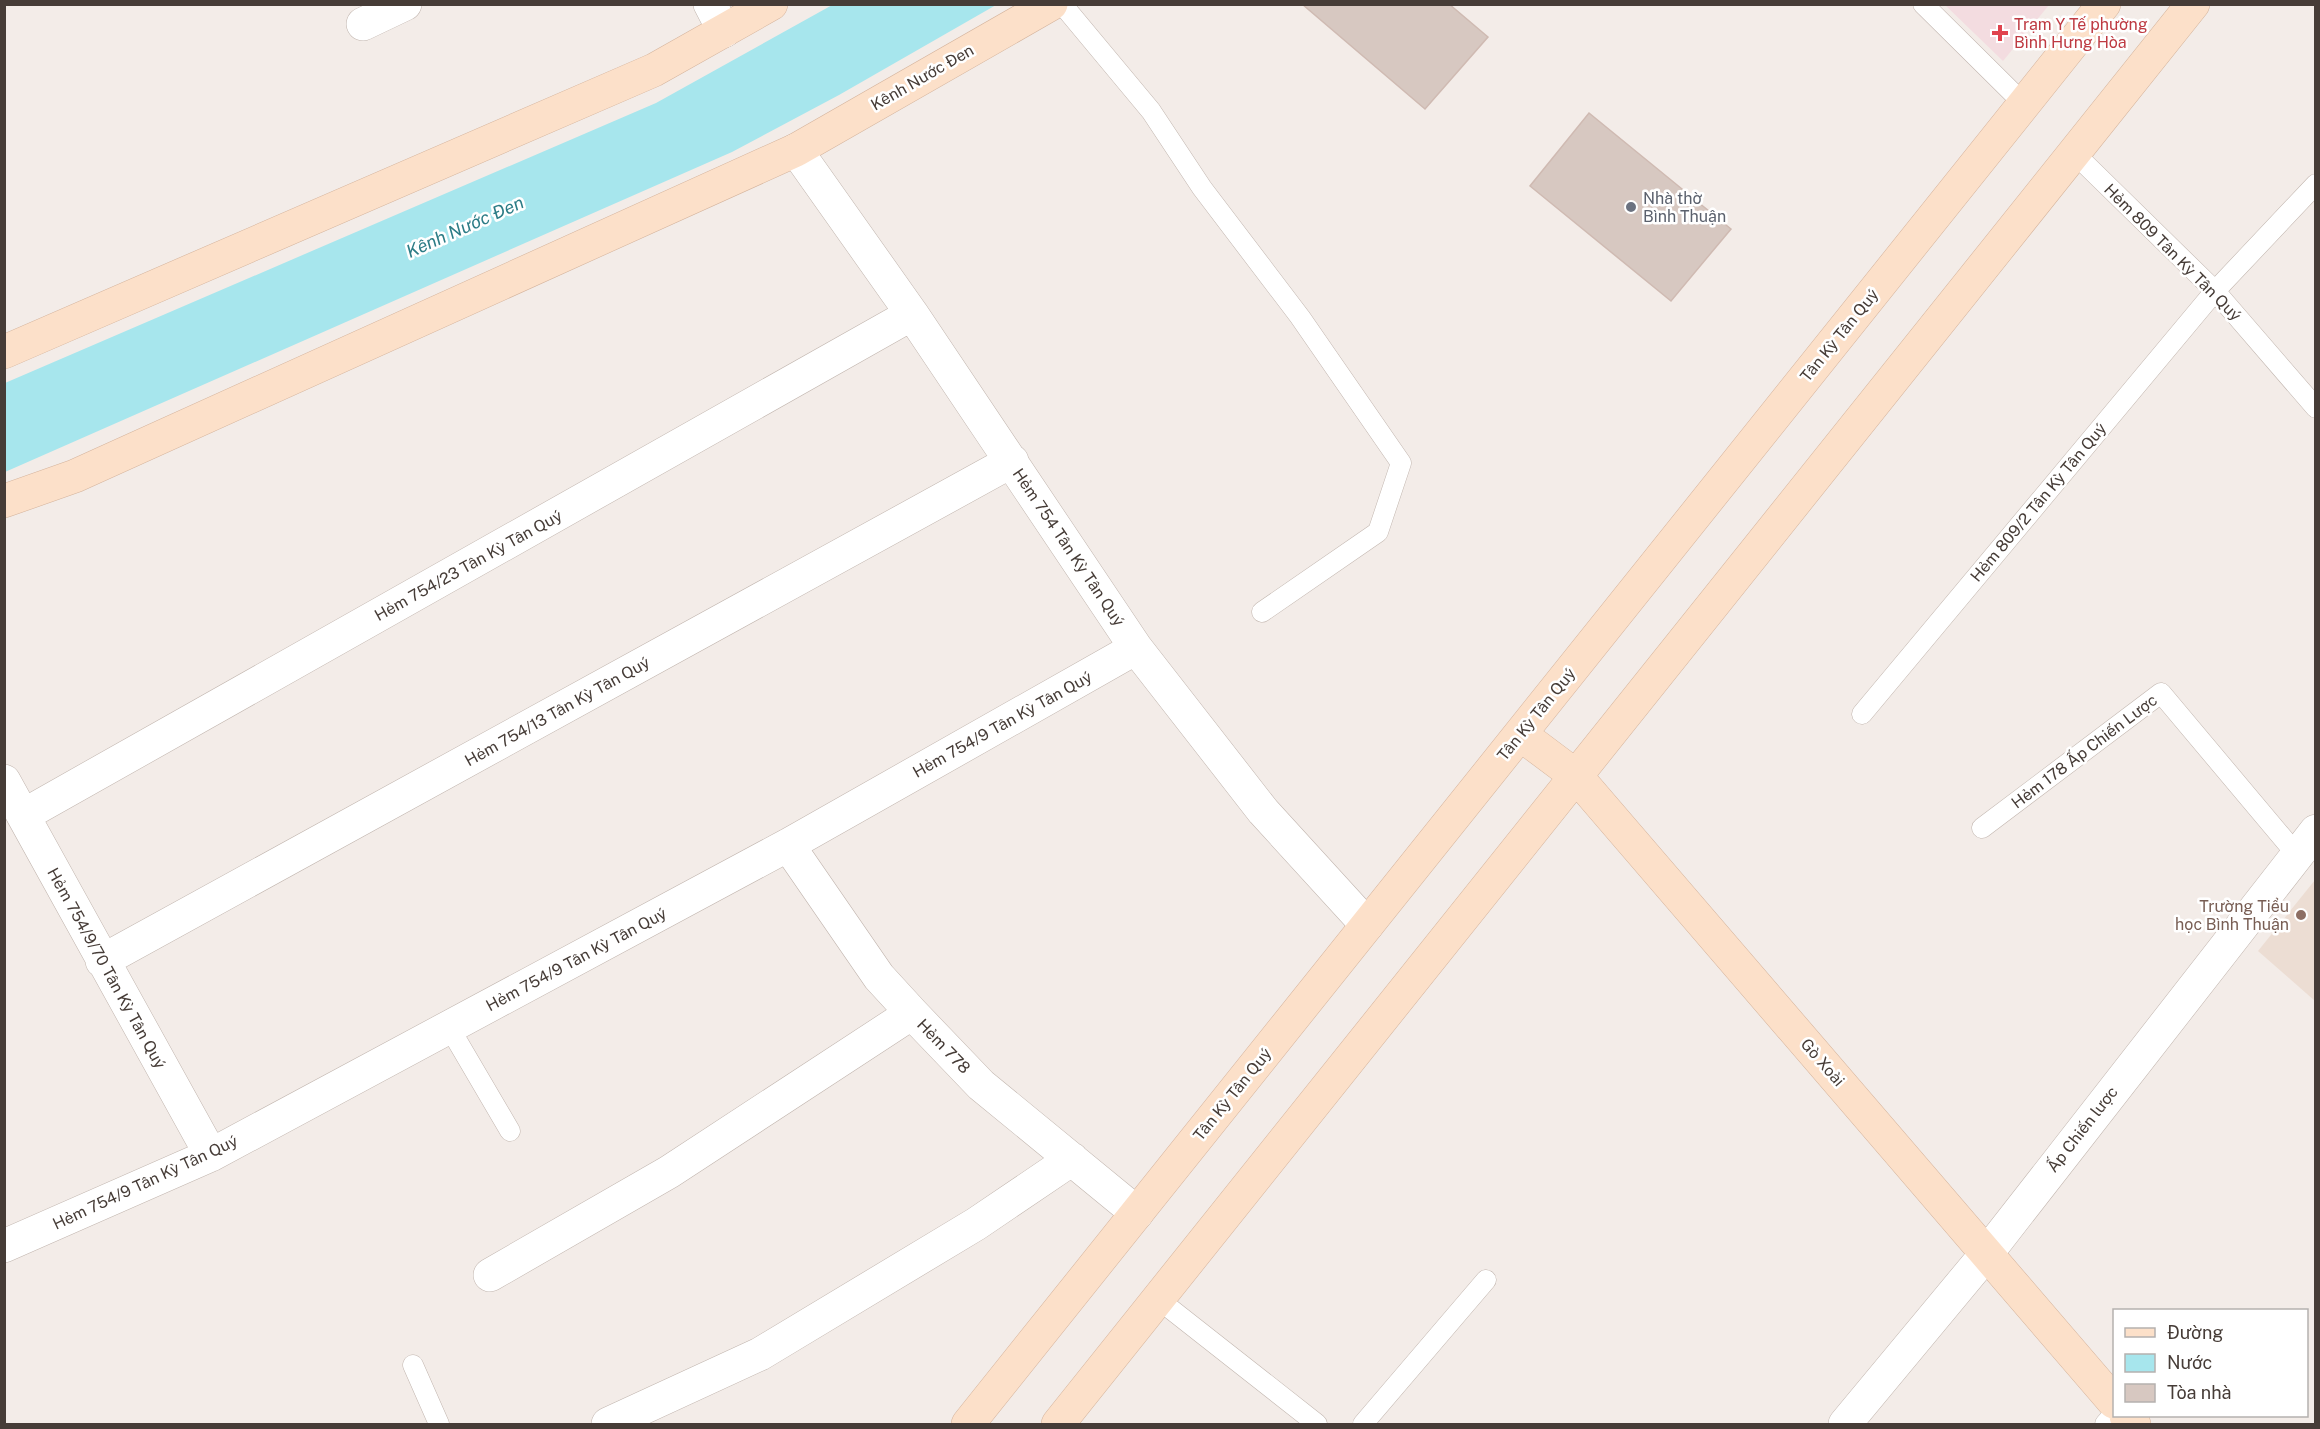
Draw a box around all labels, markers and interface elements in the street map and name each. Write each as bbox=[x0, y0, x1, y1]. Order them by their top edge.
place label: Trạm Y Tế phường Bình Hưng Hòa bbox=[2014, 15, 2148, 52]
marker: Trạm Y Tế phường Bình Hưng Hòa bbox=[1991, 24, 2009, 42]
street label: Kênh Nước Đen bbox=[867, 40, 977, 115]
street label: Hẻm 809 Tân Kỳ Tân Quý bbox=[2100, 180, 2246, 325]
place label: Nhà thờ Bình Thuận bbox=[1643, 189, 1726, 226]
water label: Kênh Nước Đen bbox=[403, 191, 527, 262]
marker: Nhà thờ Bình Thuận bbox=[1624, 200, 1638, 214]
street label: Tân Kỳ Tân Quý bbox=[1796, 285, 1883, 385]
street label: Hẻm 809/2 Tân Kỳ Tân Quý bbox=[1966, 419, 2111, 586]
street label: Hẻm 754 Tân Kỳ Tân Quý bbox=[1009, 465, 1129, 630]
street label: Hẻm 754/23 Tân Kỳ Tân Quý bbox=[371, 506, 566, 625]
street label: Hẻm 754/13 Tân Kỳ Tân Quý bbox=[461, 652, 653, 770]
street label: Tân Kỳ Tân Quý bbox=[1493, 664, 1580, 764]
street label: Hẻm 754/9 Tân Kỳ Tân Quý bbox=[909, 667, 1095, 782]
street label: Hẻm 178 Ấp Chiến Lược bbox=[2006, 688, 2161, 812]
street label: Hẻm 754/9/70 Tân Kỳ Tân Quý bbox=[43, 865, 170, 1072]
place label: Trường Tiểu học Bình Thuận bbox=[2175, 897, 2289, 934]
street label: Hẻm 754/9 Tân Kỳ Tân Quý bbox=[483, 903, 670, 1015]
marker: Trường Tiểu học Bình Thuận bbox=[2294, 908, 2308, 922]
street label: Hẻm 778 bbox=[913, 1015, 974, 1078]
street label: Gò Xoài bbox=[1797, 1035, 1848, 1090]
street label: Tân Kỳ Tân Quý bbox=[1189, 1044, 1276, 1144]
street label: Ấp Chiến lược bbox=[2041, 1081, 2122, 1176]
street label: Hẻm 754/9 Tân Kỳ Tân Quý bbox=[50, 1131, 241, 1234]
legend bbox=[2113, 1309, 2308, 1417]
text: Đường bbox=[2167, 1322, 2224, 1343]
text: Nước bbox=[2167, 1352, 2212, 1373]
text: Tòa nhà bbox=[2167, 1382, 2232, 1403]

